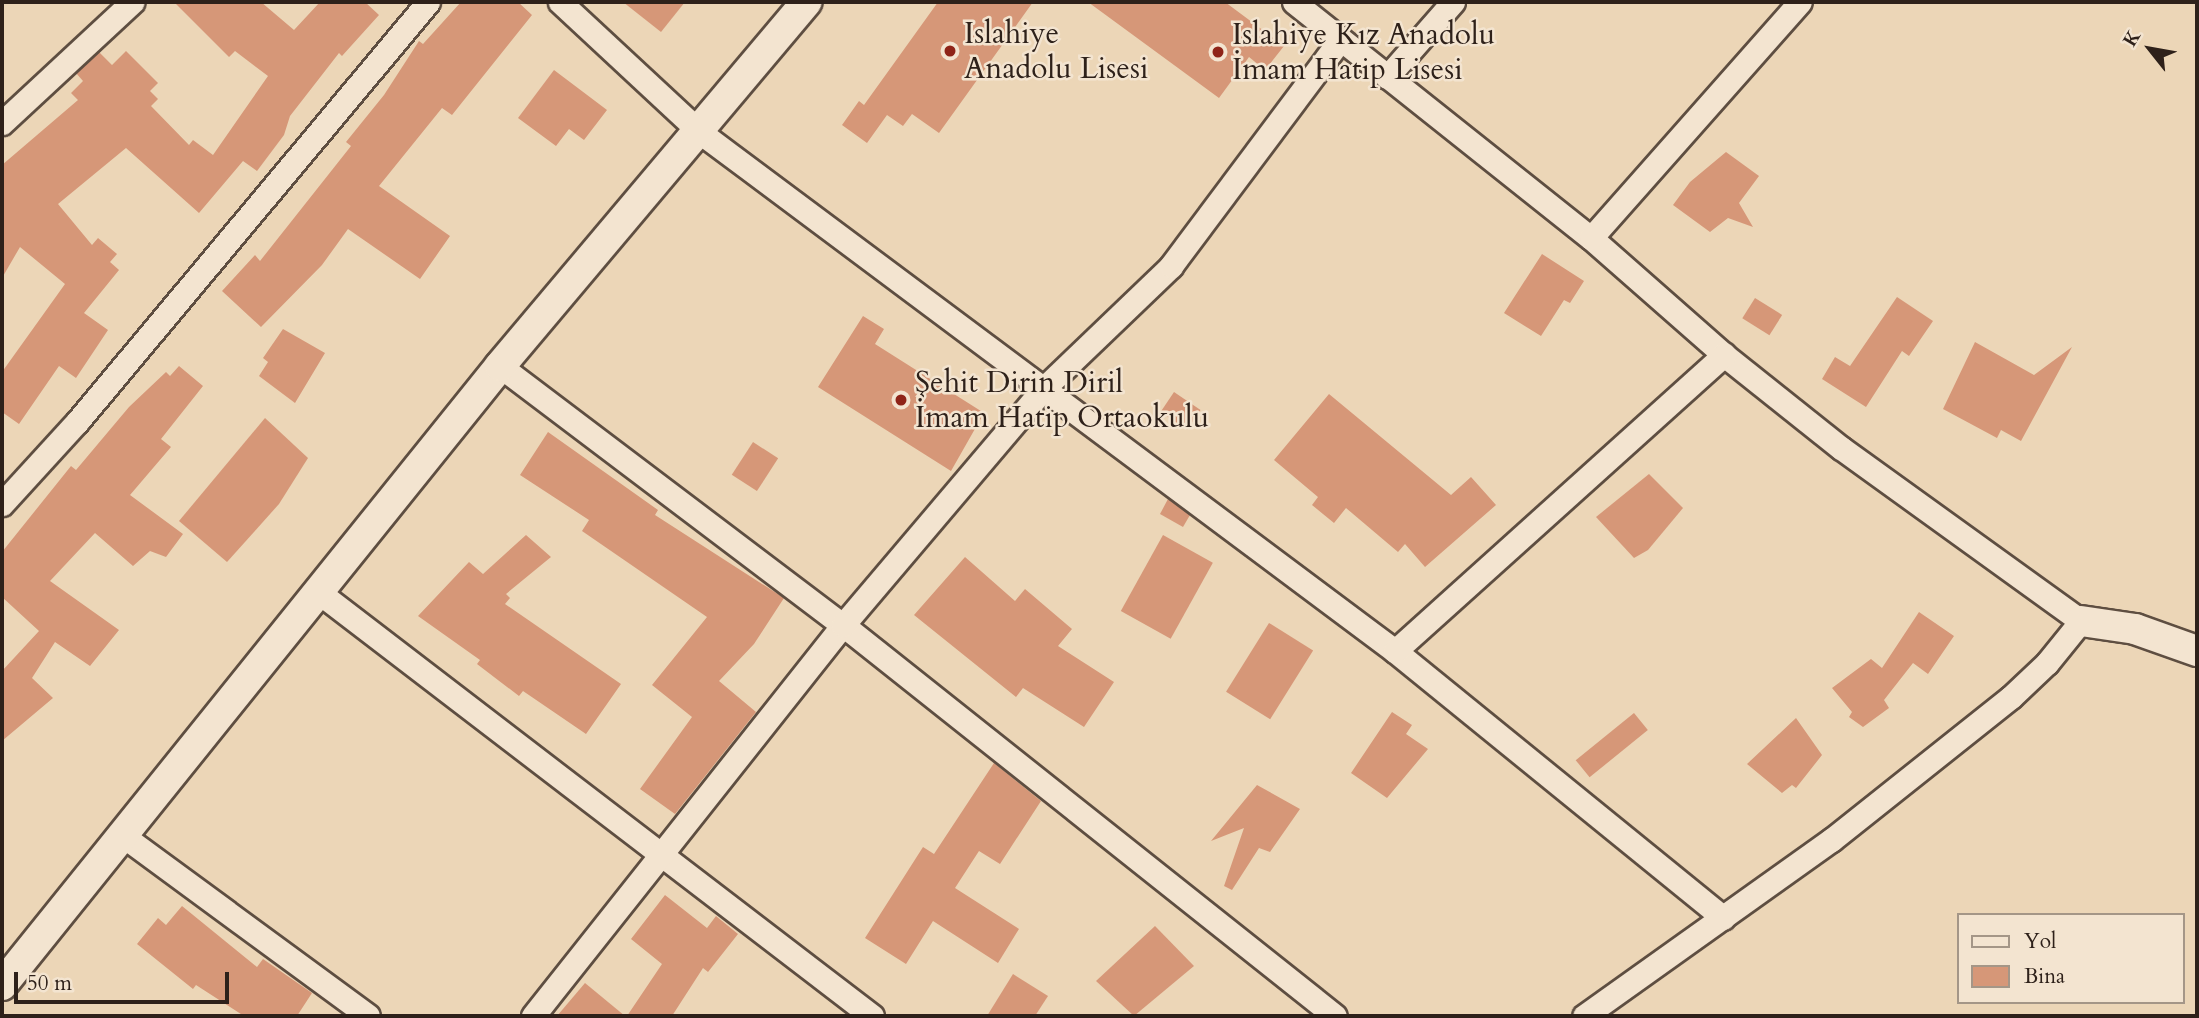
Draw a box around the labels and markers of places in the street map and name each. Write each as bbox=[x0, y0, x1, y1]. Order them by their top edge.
place label: Islahiye Anadolu Lisesi bbox=[964, 16, 1148, 86]
place label: Islahiye Kız Anadolu İmam Hatip Lisesi bbox=[1232, 17, 1495, 88]
marker: Islahiye Anadolu Lisesi bbox=[942, 43, 958, 59]
marker: Islahiye Kız Anadolu İmam Hatip Lisesi bbox=[1210, 44, 1226, 60]
place label: Şehit Dirin Diril İmam Hatip Ortaokulu bbox=[915, 365, 1209, 436]
marker: Şehit Dirin Diril İmam Hatip Ortaokulu bbox=[893, 392, 909, 408]

